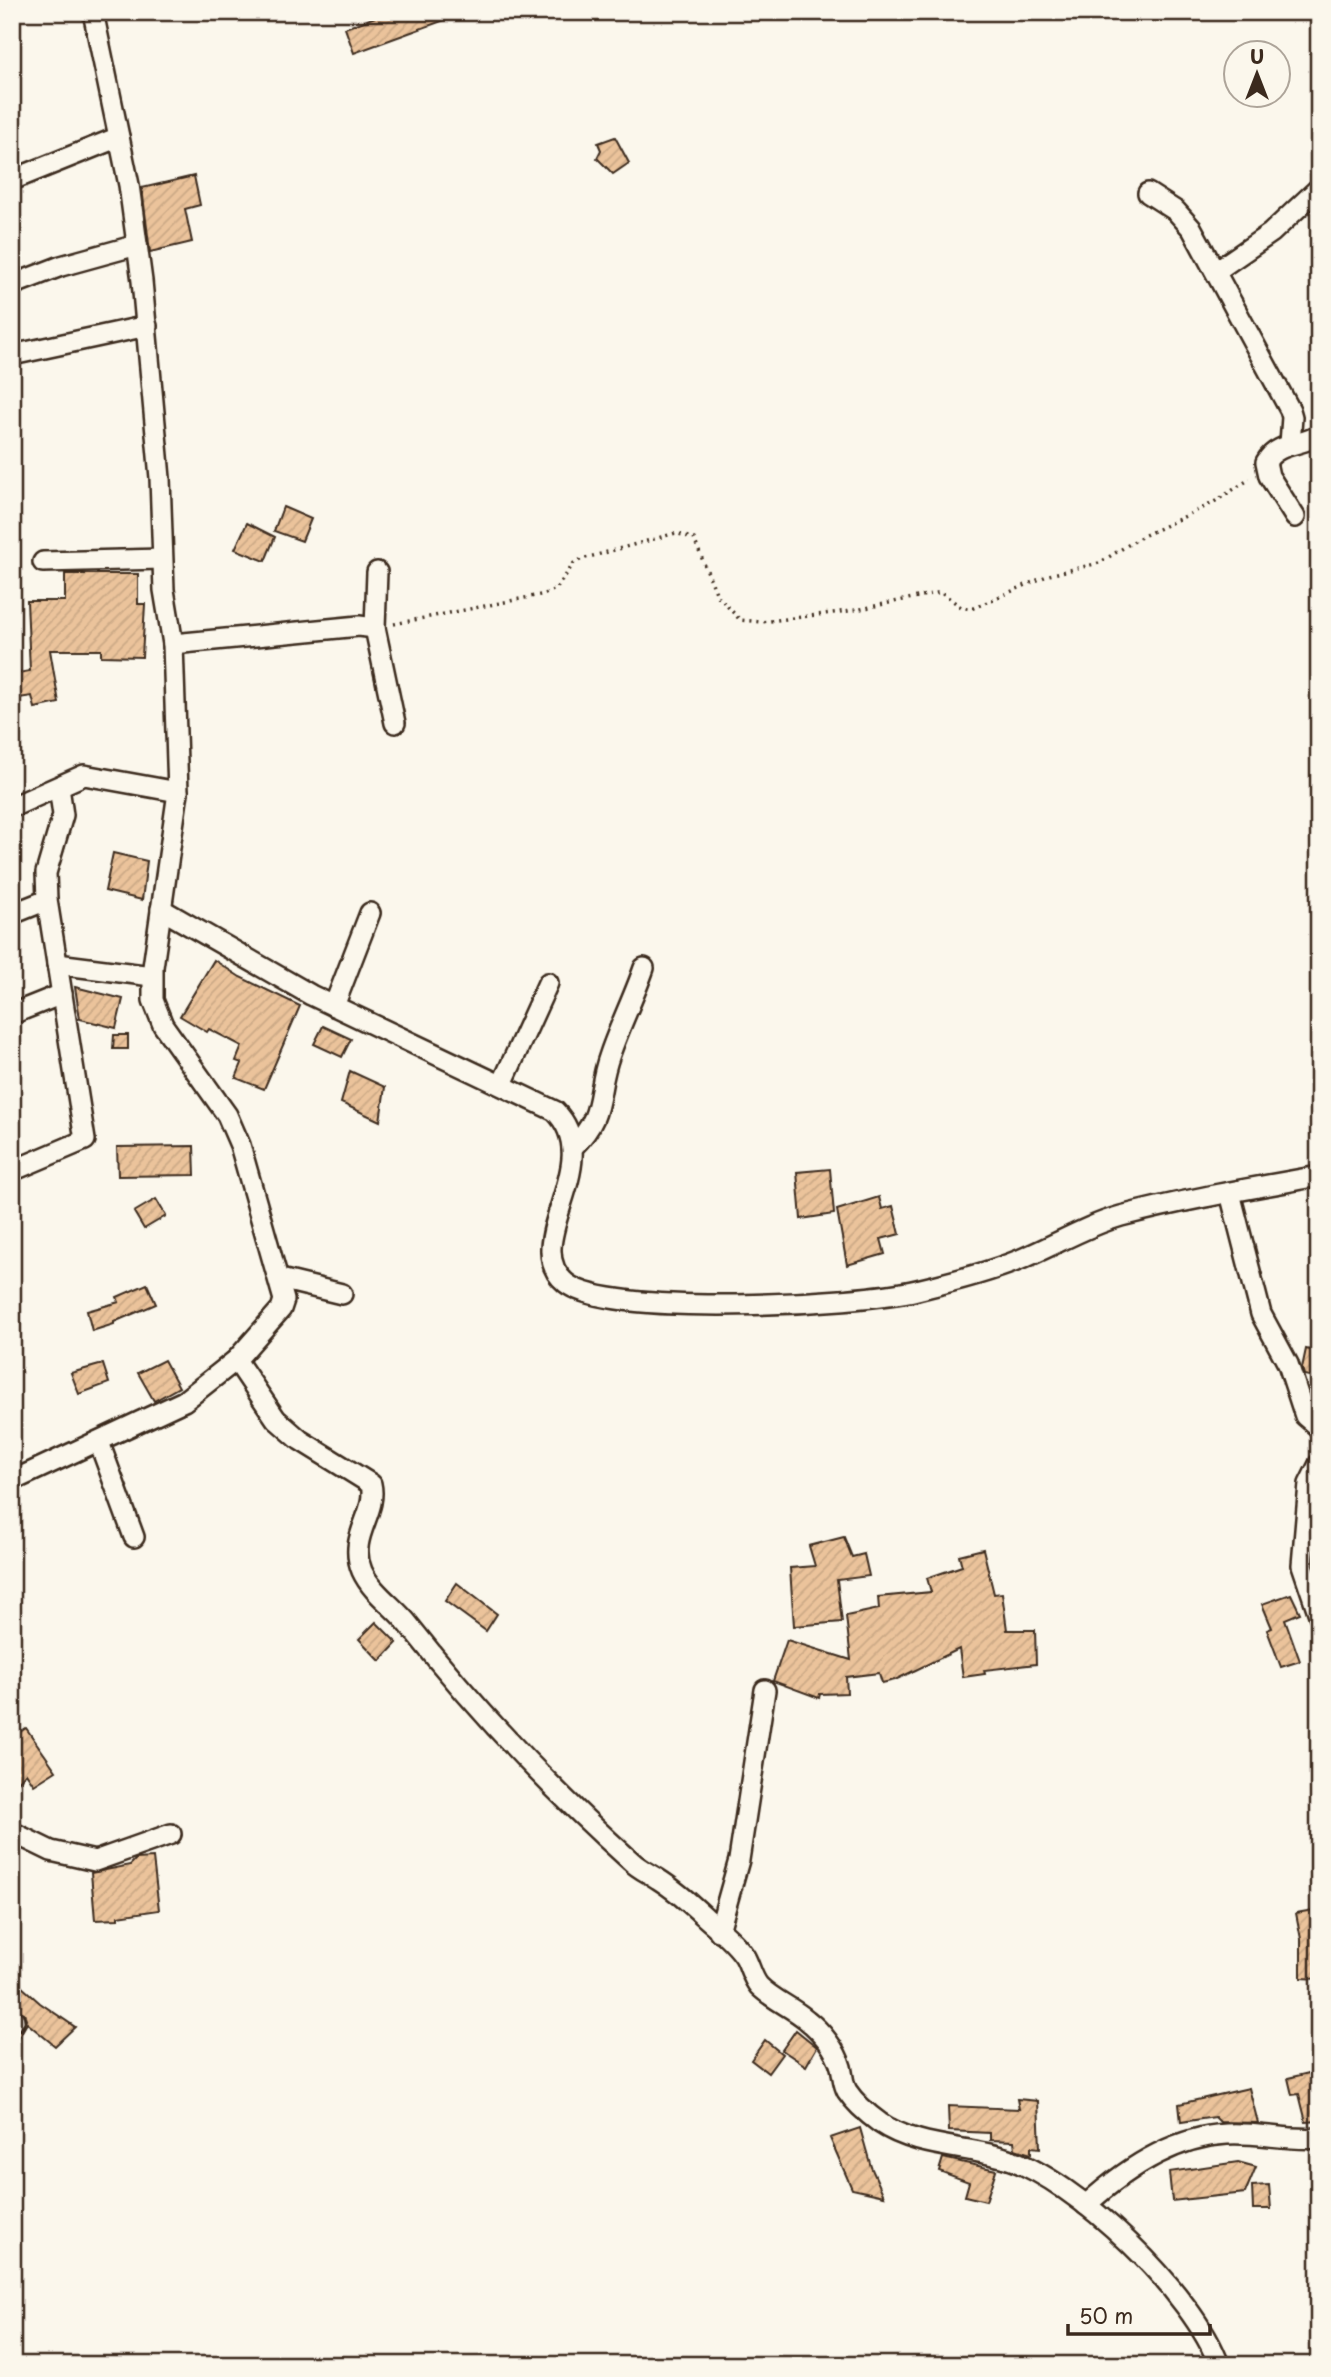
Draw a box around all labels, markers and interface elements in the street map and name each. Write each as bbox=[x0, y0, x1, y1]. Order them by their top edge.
north arrow bbox=[1222, 38, 1292, 108]
text: U bbox=[1250, 42, 1264, 70]
scale bar bbox=[1068, 2293, 1210, 2337]
text: 50 m bbox=[1079, 2299, 1133, 2331]

